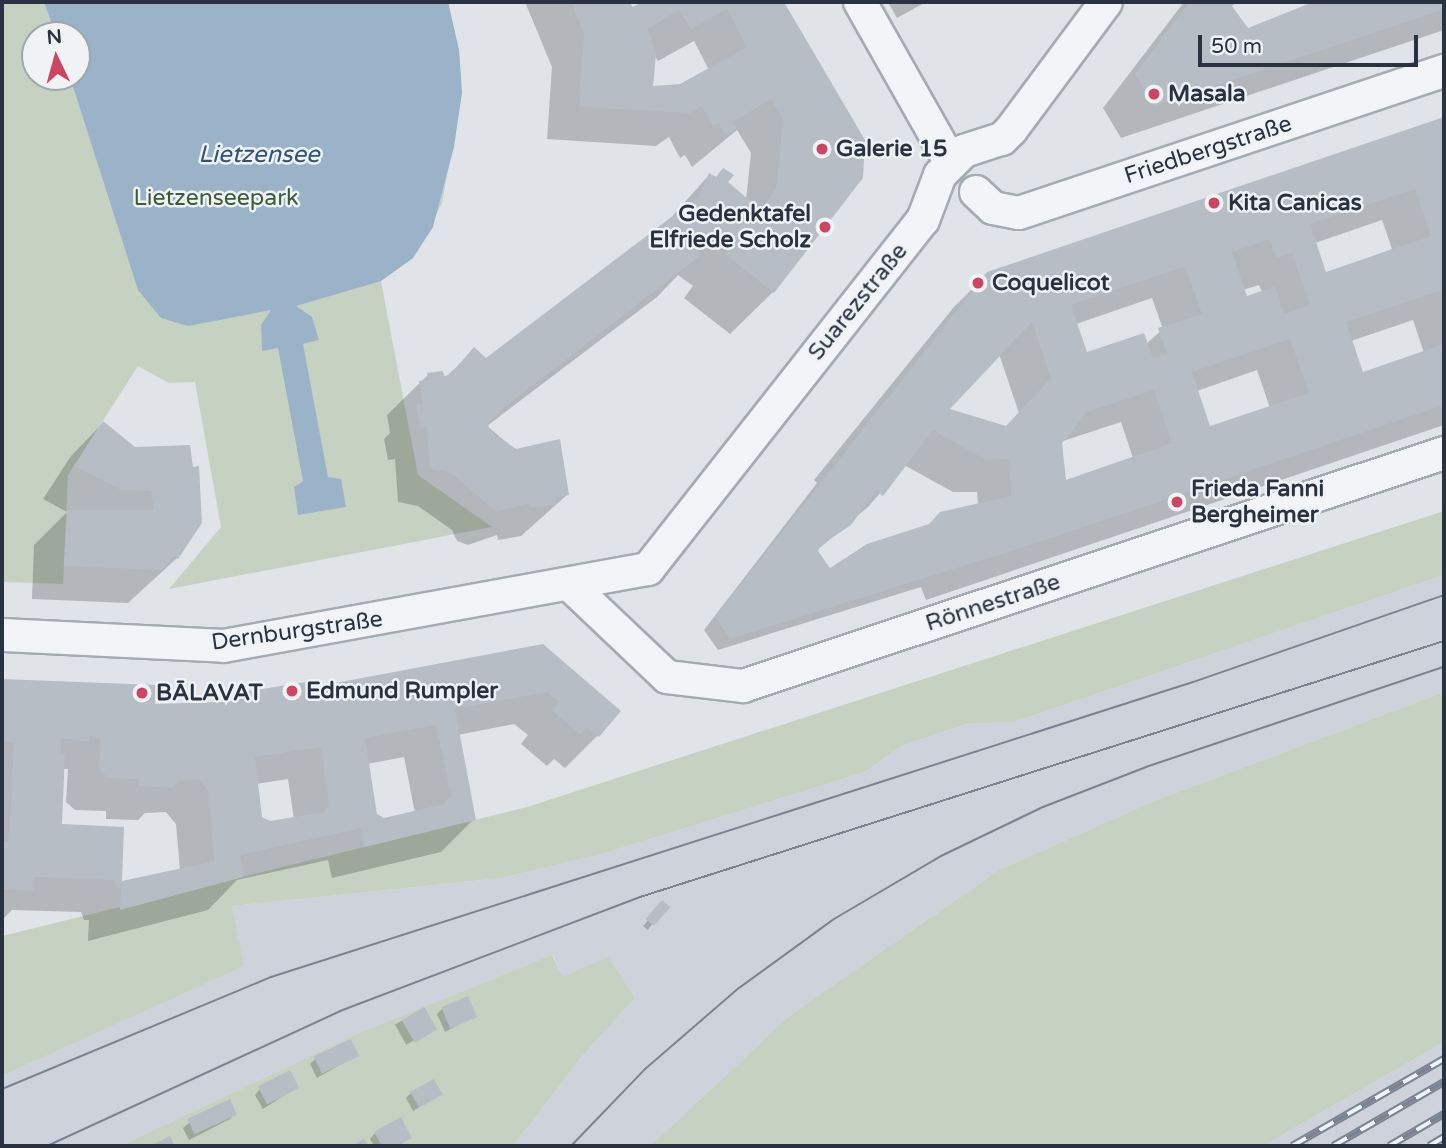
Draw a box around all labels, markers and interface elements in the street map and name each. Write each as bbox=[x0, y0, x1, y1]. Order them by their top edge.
north arrow bbox=[21, 21, 91, 91]
scale bar bbox=[1201, 21, 1422, 65]
text: N bbox=[46, 25, 63, 49]
text: 50 m bbox=[1211, 34, 1262, 59]
place label: Masala bbox=[1168, 80, 1246, 108]
marker: Masala bbox=[1146, 86, 1162, 102]
street label: Friedbergstraße bbox=[1121, 110, 1295, 190]
place label: Galerie 15 bbox=[836, 135, 948, 163]
water label: Lietzensee bbox=[198, 141, 320, 169]
marker: Galerie 15 bbox=[814, 141, 830, 157]
park label: Lietzenseepark bbox=[133, 184, 299, 212]
place label: Kita Canicas bbox=[1228, 189, 1362, 217]
marker: Kita Canicas bbox=[1206, 195, 1222, 211]
place label: Gedenktafel Elfriede Scholz bbox=[649, 200, 811, 254]
marker: Gedenktafel Elfriede Scholz bbox=[817, 219, 833, 235]
street label: Suarezstraße bbox=[802, 238, 914, 366]
place label: Coquelicot bbox=[992, 269, 1109, 297]
marker: Coquelicot bbox=[970, 275, 986, 291]
place label: Frieda Fanni Bergheimer bbox=[1191, 475, 1324, 529]
marker: Frieda Fanni Bergheimer bbox=[1169, 494, 1185, 510]
street label: Rönnestraße bbox=[922, 568, 1064, 638]
street label: Dernburgstraße bbox=[210, 605, 384, 657]
place label: Edmund Rumpler bbox=[306, 677, 498, 705]
place label: BĀLAVAT bbox=[156, 679, 263, 707]
marker: Edmund Rumpler bbox=[284, 683, 300, 699]
marker: BĀLAVAT bbox=[134, 685, 150, 701]

